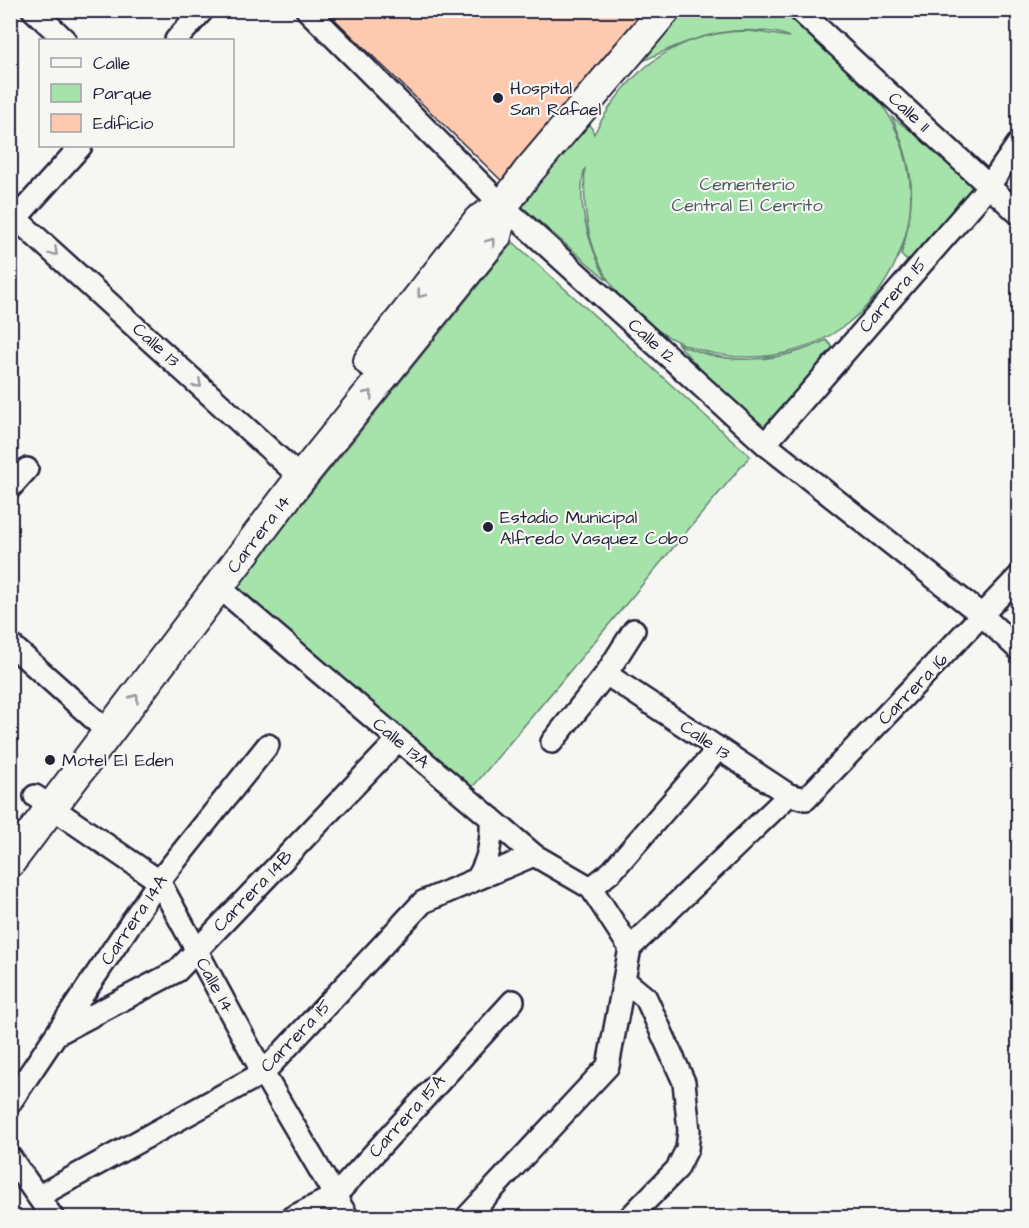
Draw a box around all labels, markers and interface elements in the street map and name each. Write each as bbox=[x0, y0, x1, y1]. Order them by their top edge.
legend bbox=[39, 39, 234, 147]
text: Calle bbox=[93, 51, 131, 76]
place label: Hospital San Rafael bbox=[510, 76, 602, 122]
text: Parque bbox=[93, 81, 152, 106]
street label: Calle 11 bbox=[883, 86, 935, 138]
marker: Hospital San Rafael bbox=[491, 91, 505, 105]
text: Edificio bbox=[93, 111, 153, 136]
park label: Cementerio Central El Cerrito bbox=[671, 172, 823, 218]
one-way arrow bbox=[483, 237, 494, 248]
one-way arrow bbox=[47, 245, 57, 256]
street label: Carrera 15 bbox=[853, 252, 933, 338]
one-way arrow bbox=[418, 287, 429, 298]
street label: Calle 12 bbox=[622, 313, 682, 370]
street label: Calle 13 bbox=[127, 317, 185, 373]
one-way arrow bbox=[191, 377, 201, 388]
one-way arrow bbox=[361, 390, 372, 401]
street label: Carrera 14 bbox=[221, 490, 297, 578]
place label: Estadio Municipal Alfredo Vasquez Cobo bbox=[500, 505, 688, 551]
marker: Estadio Municipal Alfredo Vasquez Cobo bbox=[481, 520, 495, 534]
street label: Carrera 16 bbox=[872, 647, 954, 731]
one-way arrow bbox=[127, 694, 138, 705]
street label: Calle 13A bbox=[367, 712, 435, 775]
street label: Calle 13 bbox=[675, 714, 735, 766]
place label: Motel El Eden bbox=[62, 748, 173, 773]
marker: Motel El Eden bbox=[43, 753, 57, 767]
street label: Carrera 14B bbox=[207, 844, 299, 938]
street label: Carrera 14A bbox=[95, 870, 174, 970]
street label: Calle 14 bbox=[190, 953, 240, 1017]
street label: Carrera 15 bbox=[255, 994, 337, 1078]
street label: Carrera 15A bbox=[363, 1069, 452, 1163]

